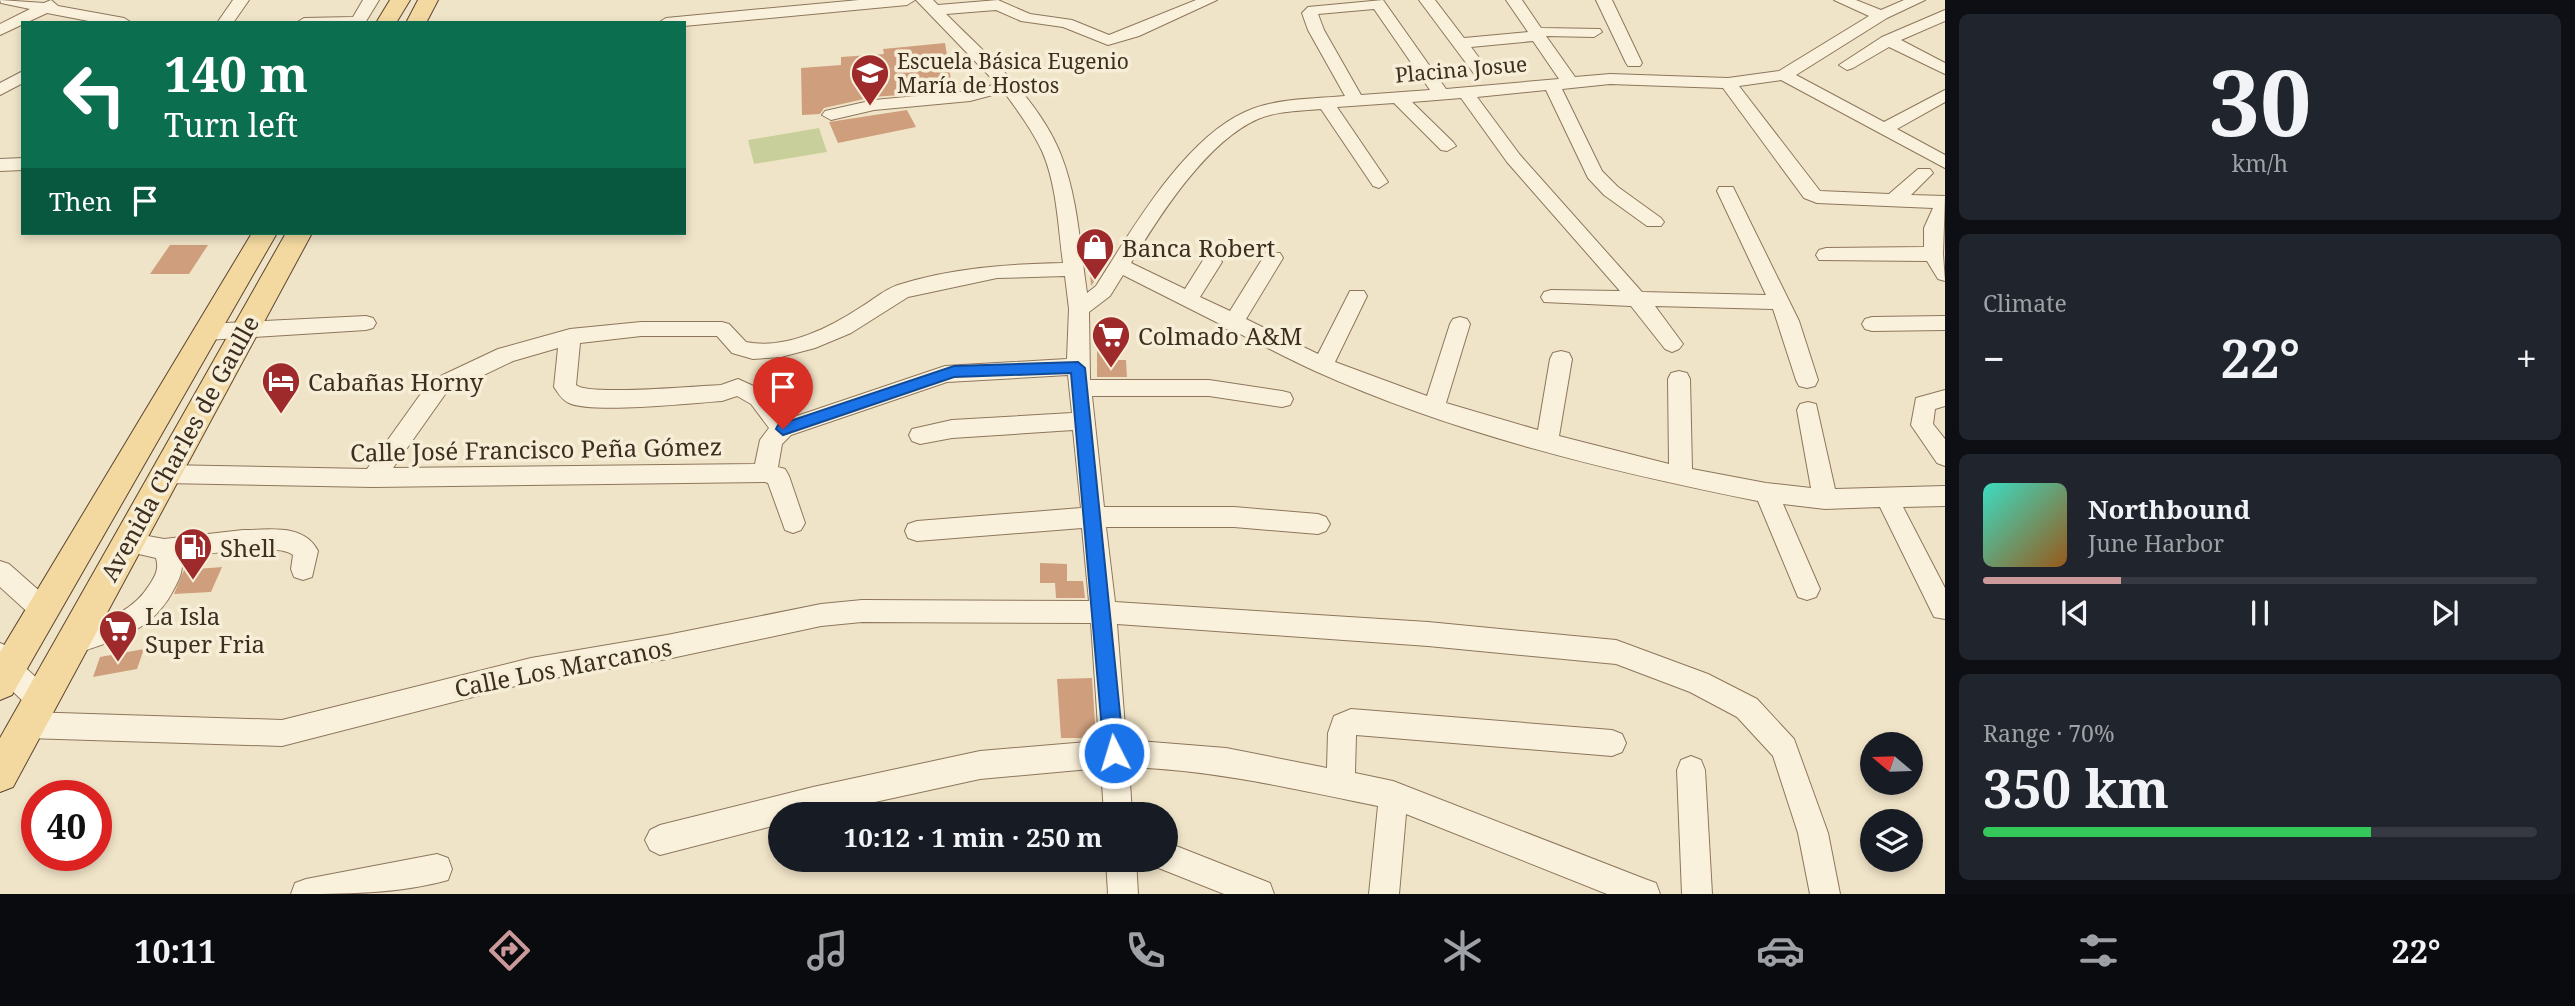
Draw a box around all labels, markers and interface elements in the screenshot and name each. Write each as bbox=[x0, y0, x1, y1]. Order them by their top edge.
text: 30 bbox=[2209, 39, 2311, 163]
text: 140 m bbox=[164, 40, 308, 106]
place label: Escuela Básica Eugenio María de Hostos bbox=[897, 47, 1129, 99]
icon: left bbox=[49, 49, 140, 140]
street label: Placina Josue bbox=[1394, 49, 1528, 89]
school or university icon: Escuela Básica Eugenio María de Hostos bbox=[849, 52, 891, 107]
text: Turn left bbox=[164, 103, 298, 146]
text: km/h bbox=[2232, 147, 2288, 179]
icon: arrive bbox=[126, 182, 164, 220]
text: Then bbox=[49, 183, 112, 219]
shop icon: Banca Robert bbox=[1074, 226, 1116, 281]
place label: Banca Robert bbox=[1122, 231, 1275, 264]
text: Climate bbox=[1983, 287, 2067, 319]
street label: Avenida Charles de Gaulle bbox=[92, 309, 266, 587]
supermarket icon: Colmado A&M bbox=[1090, 314, 1132, 369]
place label: Colmado A&M bbox=[1138, 319, 1302, 352]
text: 22° bbox=[2221, 322, 2300, 393]
text: − bbox=[1983, 332, 2005, 384]
text: + bbox=[2516, 332, 2537, 384]
pin bbox=[753, 357, 813, 429]
hotel icon: Cabañas Horny bbox=[260, 360, 302, 415]
place label: Cabañas Horny bbox=[308, 365, 484, 398]
icon: arrive bbox=[764, 368, 802, 406]
street label: Calle José Francisco Peña Gómez bbox=[350, 429, 722, 469]
text: Northbound bbox=[2088, 491, 2250, 527]
fuel station icon: Shell bbox=[172, 526, 214, 581]
text: June Harbor bbox=[2088, 527, 2224, 559]
place label: Shell bbox=[220, 531, 277, 564]
icon: previous bbox=[2056, 594, 2094, 632]
icon: pause bbox=[2241, 594, 2279, 632]
icon: next bbox=[2426, 594, 2464, 632]
place label: La Isla Super Fria bbox=[145, 599, 265, 660]
supermarket icon: La Isla Super Fria bbox=[97, 608, 139, 663]
street label: Calle Los Marcanos bbox=[451, 630, 675, 704]
position arrow bbox=[1077, 716, 1151, 790]
text: Range · 70% bbox=[1983, 717, 2115, 749]
north arrow bbox=[1860, 732, 1923, 794]
map controls bbox=[1860, 732, 1923, 872]
text: 350 km bbox=[1983, 752, 2169, 823]
speed limit sign: 40 bbox=[21, 780, 112, 871]
button: layers bbox=[1860, 809, 1923, 872]
text: 10:12 · 1 min · 250 m bbox=[843, 819, 1103, 855]
icon: directions bbox=[485, 926, 534, 975]
icon: music bbox=[803, 926, 852, 975]
icon: phone bbox=[1121, 926, 1170, 975]
icon: climate bbox=[1438, 926, 1487, 975]
icon: car bbox=[1756, 926, 1805, 975]
icon: filters bbox=[2074, 926, 2123, 975]
text: 10:11 bbox=[134, 929, 216, 972]
text: 22° bbox=[2392, 929, 2441, 972]

